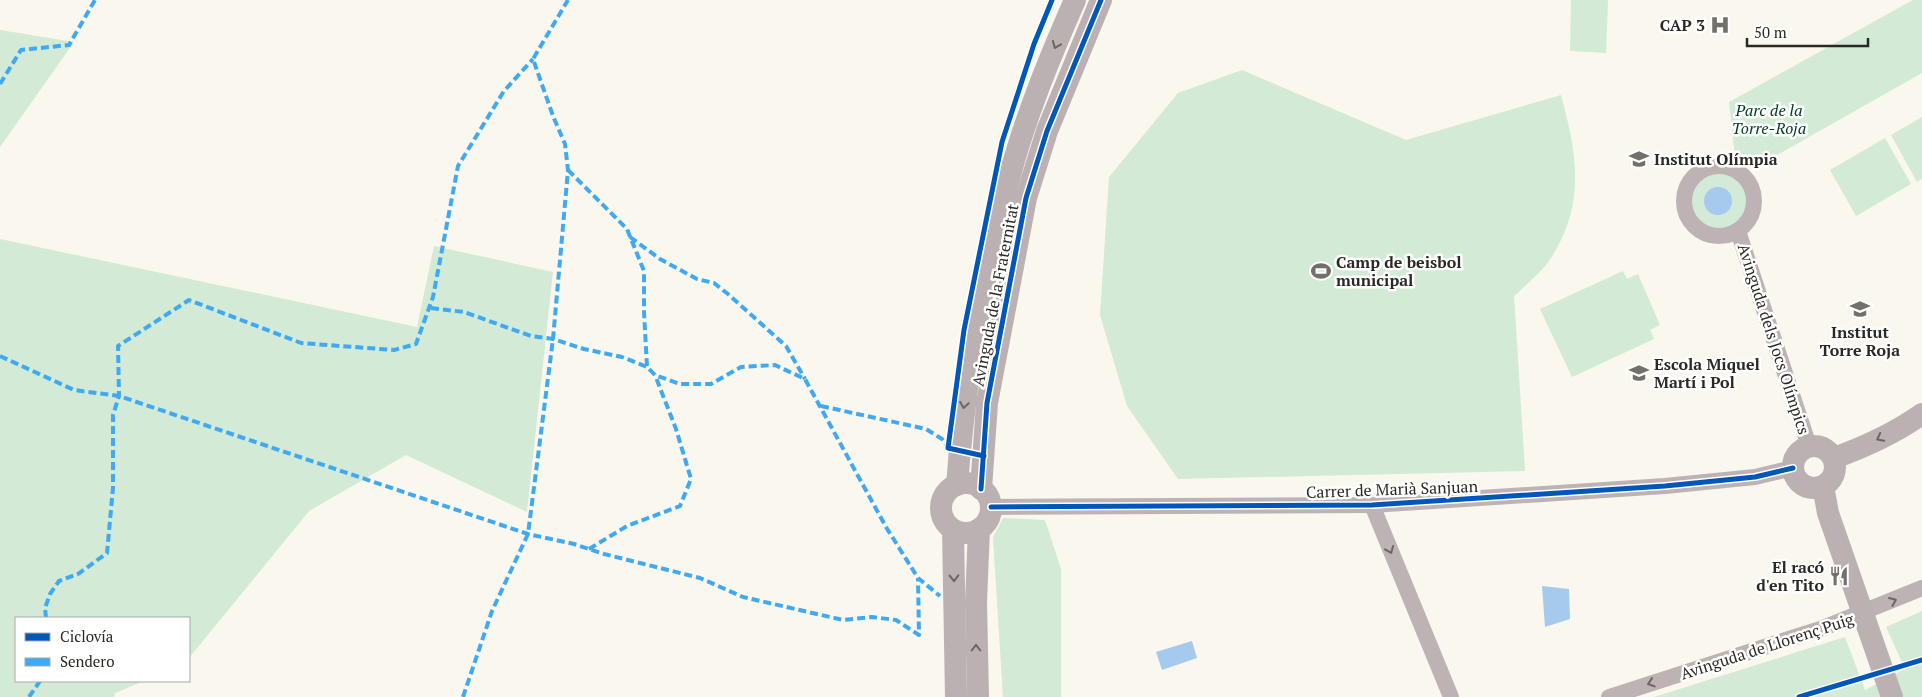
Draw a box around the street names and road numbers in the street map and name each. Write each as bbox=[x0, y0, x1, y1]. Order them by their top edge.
street label: Avinguda de la Fraternitat bbox=[966, 202, 1024, 388]
street label: Avinguda dels Jocs Olímpics bbox=[1733, 241, 1815, 437]
street label: Carrer de Marià Sanjuan bbox=[1306, 475, 1479, 503]
street label: Avinguda de Llorenç Puig bbox=[1678, 607, 1857, 684]

